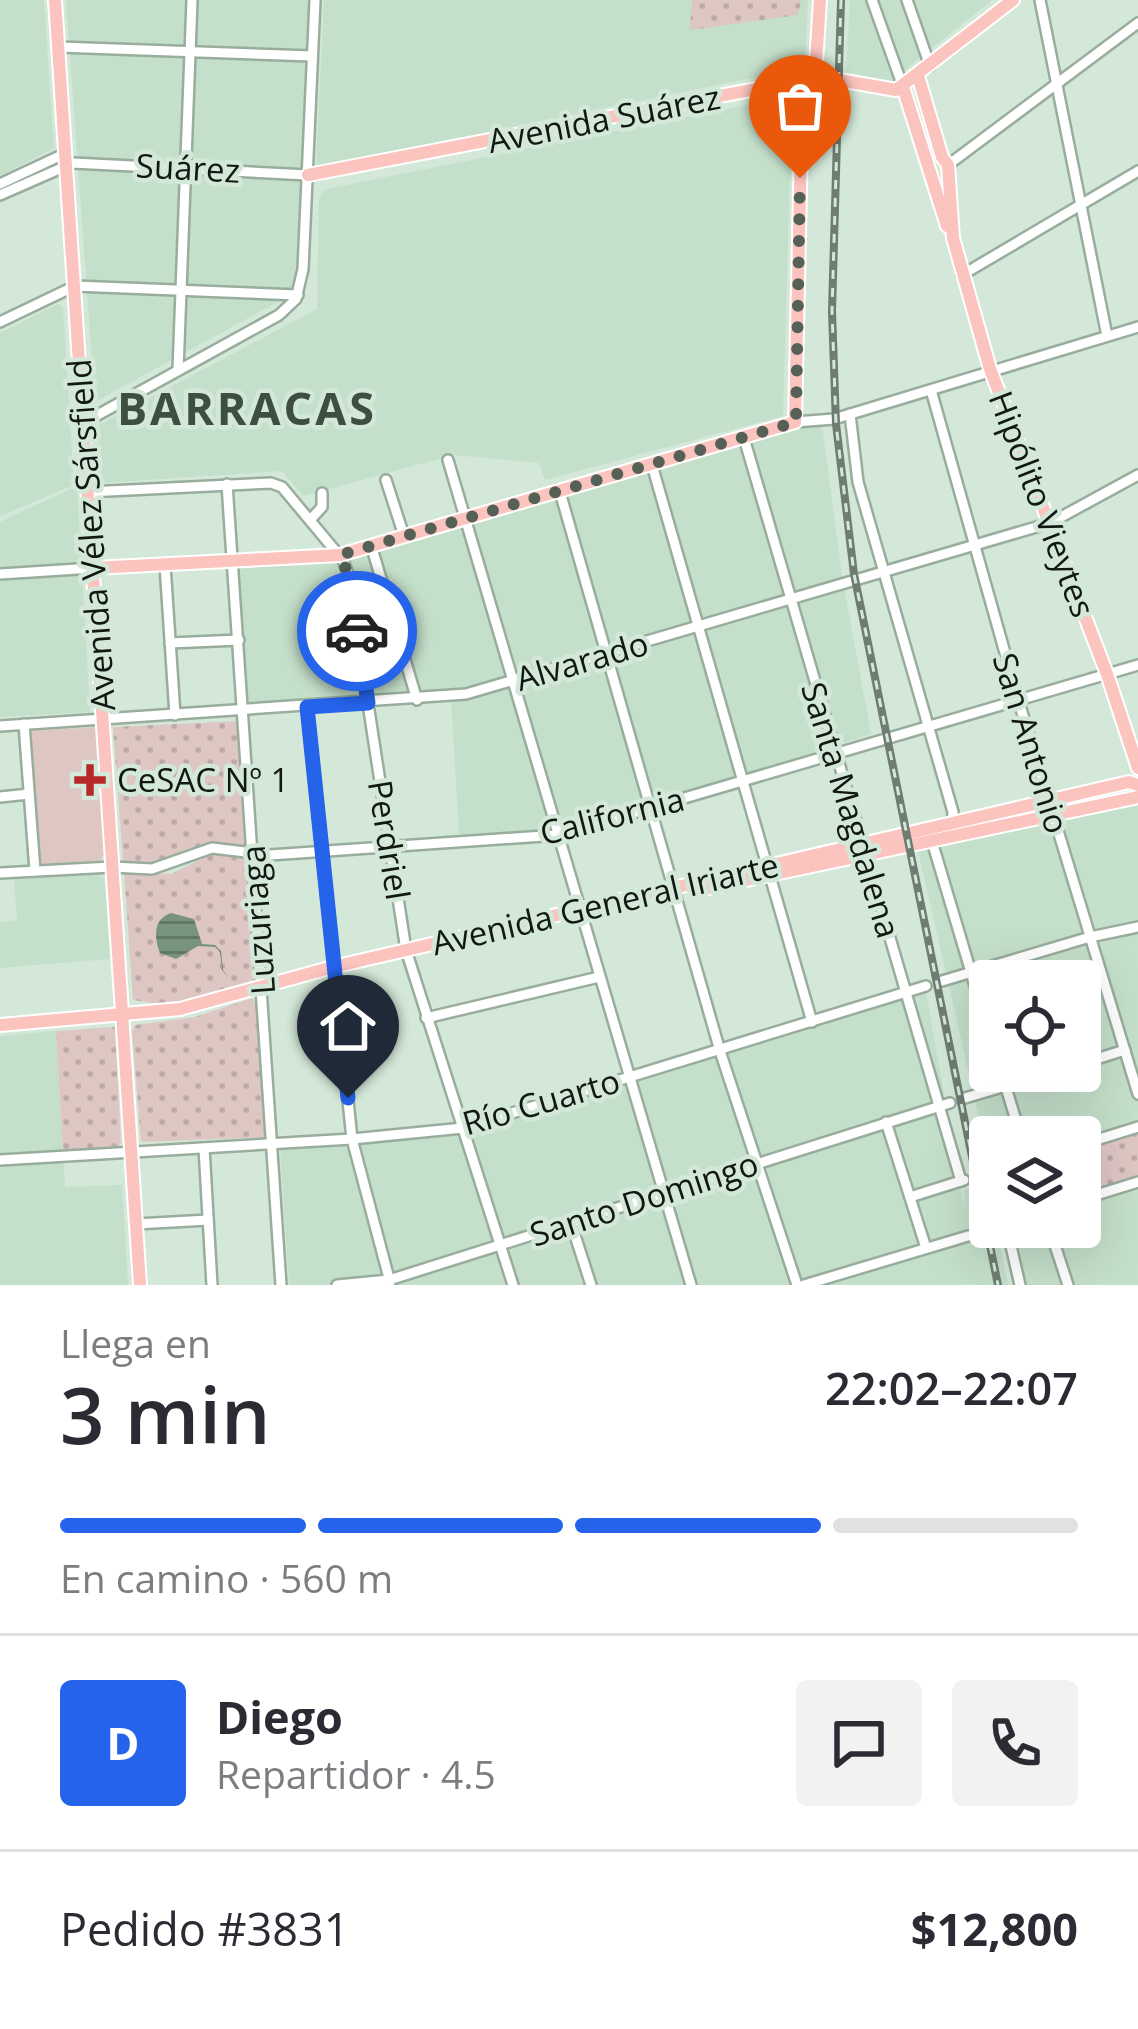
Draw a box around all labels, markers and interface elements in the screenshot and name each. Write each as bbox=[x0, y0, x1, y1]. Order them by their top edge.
pin bbox=[749, 55, 851, 178]
icon: bag bbox=[767, 73, 833, 139]
street label: Avenida Suárez bbox=[484, 74, 724, 163]
street label: Suárez bbox=[135, 142, 241, 193]
street label: Avenida Vélez Sársfield bbox=[56, 357, 125, 713]
district label: BARRACAS bbox=[117, 377, 377, 438]
street label: Hipólito Vieytes bbox=[979, 384, 1106, 623]
courier bbox=[297, 571, 417, 691]
icon: car bbox=[324, 598, 390, 664]
street label: Alvarado bbox=[510, 620, 653, 701]
street label: San Antonio bbox=[983, 647, 1080, 839]
street label: Santa Magdalena bbox=[791, 676, 912, 943]
place label: CeSAC Nº 1 bbox=[117, 757, 289, 802]
marker: CeSAC Nº 1 bbox=[74, 764, 106, 796]
street label: California bbox=[535, 776, 689, 855]
street label: Perdriel bbox=[358, 777, 421, 903]
street label: Avenida General Iriarte bbox=[427, 842, 783, 965]
street label: Luzuriaga bbox=[230, 844, 285, 996]
map controls bbox=[969, 960, 1101, 1248]
button: locate bbox=[969, 960, 1101, 1092]
pin bbox=[297, 975, 399, 1098]
icon: home bbox=[315, 993, 381, 1059]
street label: Río Cuarto bbox=[457, 1058, 625, 1145]
button: layers bbox=[969, 1116, 1101, 1248]
street label: Santo Domingo bbox=[524, 1140, 764, 1257]
text: Llega en bbox=[60, 1316, 211, 1369]
text: 22:02–22:07 bbox=[825, 1357, 1078, 1418]
text: 3 min bbox=[60, 1361, 271, 1467]
text: En camino · 560 m bbox=[60, 1551, 393, 1604]
button: chat bbox=[796, 1680, 922, 1806]
button: phone bbox=[952, 1680, 1078, 1806]
text: Diego bbox=[216, 1686, 343, 1747]
text: D bbox=[106, 1712, 140, 1773]
text: Repartidor · 4.5 bbox=[216, 1747, 496, 1800]
text: Pedido #3831 bbox=[60, 1898, 350, 1959]
text: $12,800 bbox=[911, 1898, 1078, 1959]

